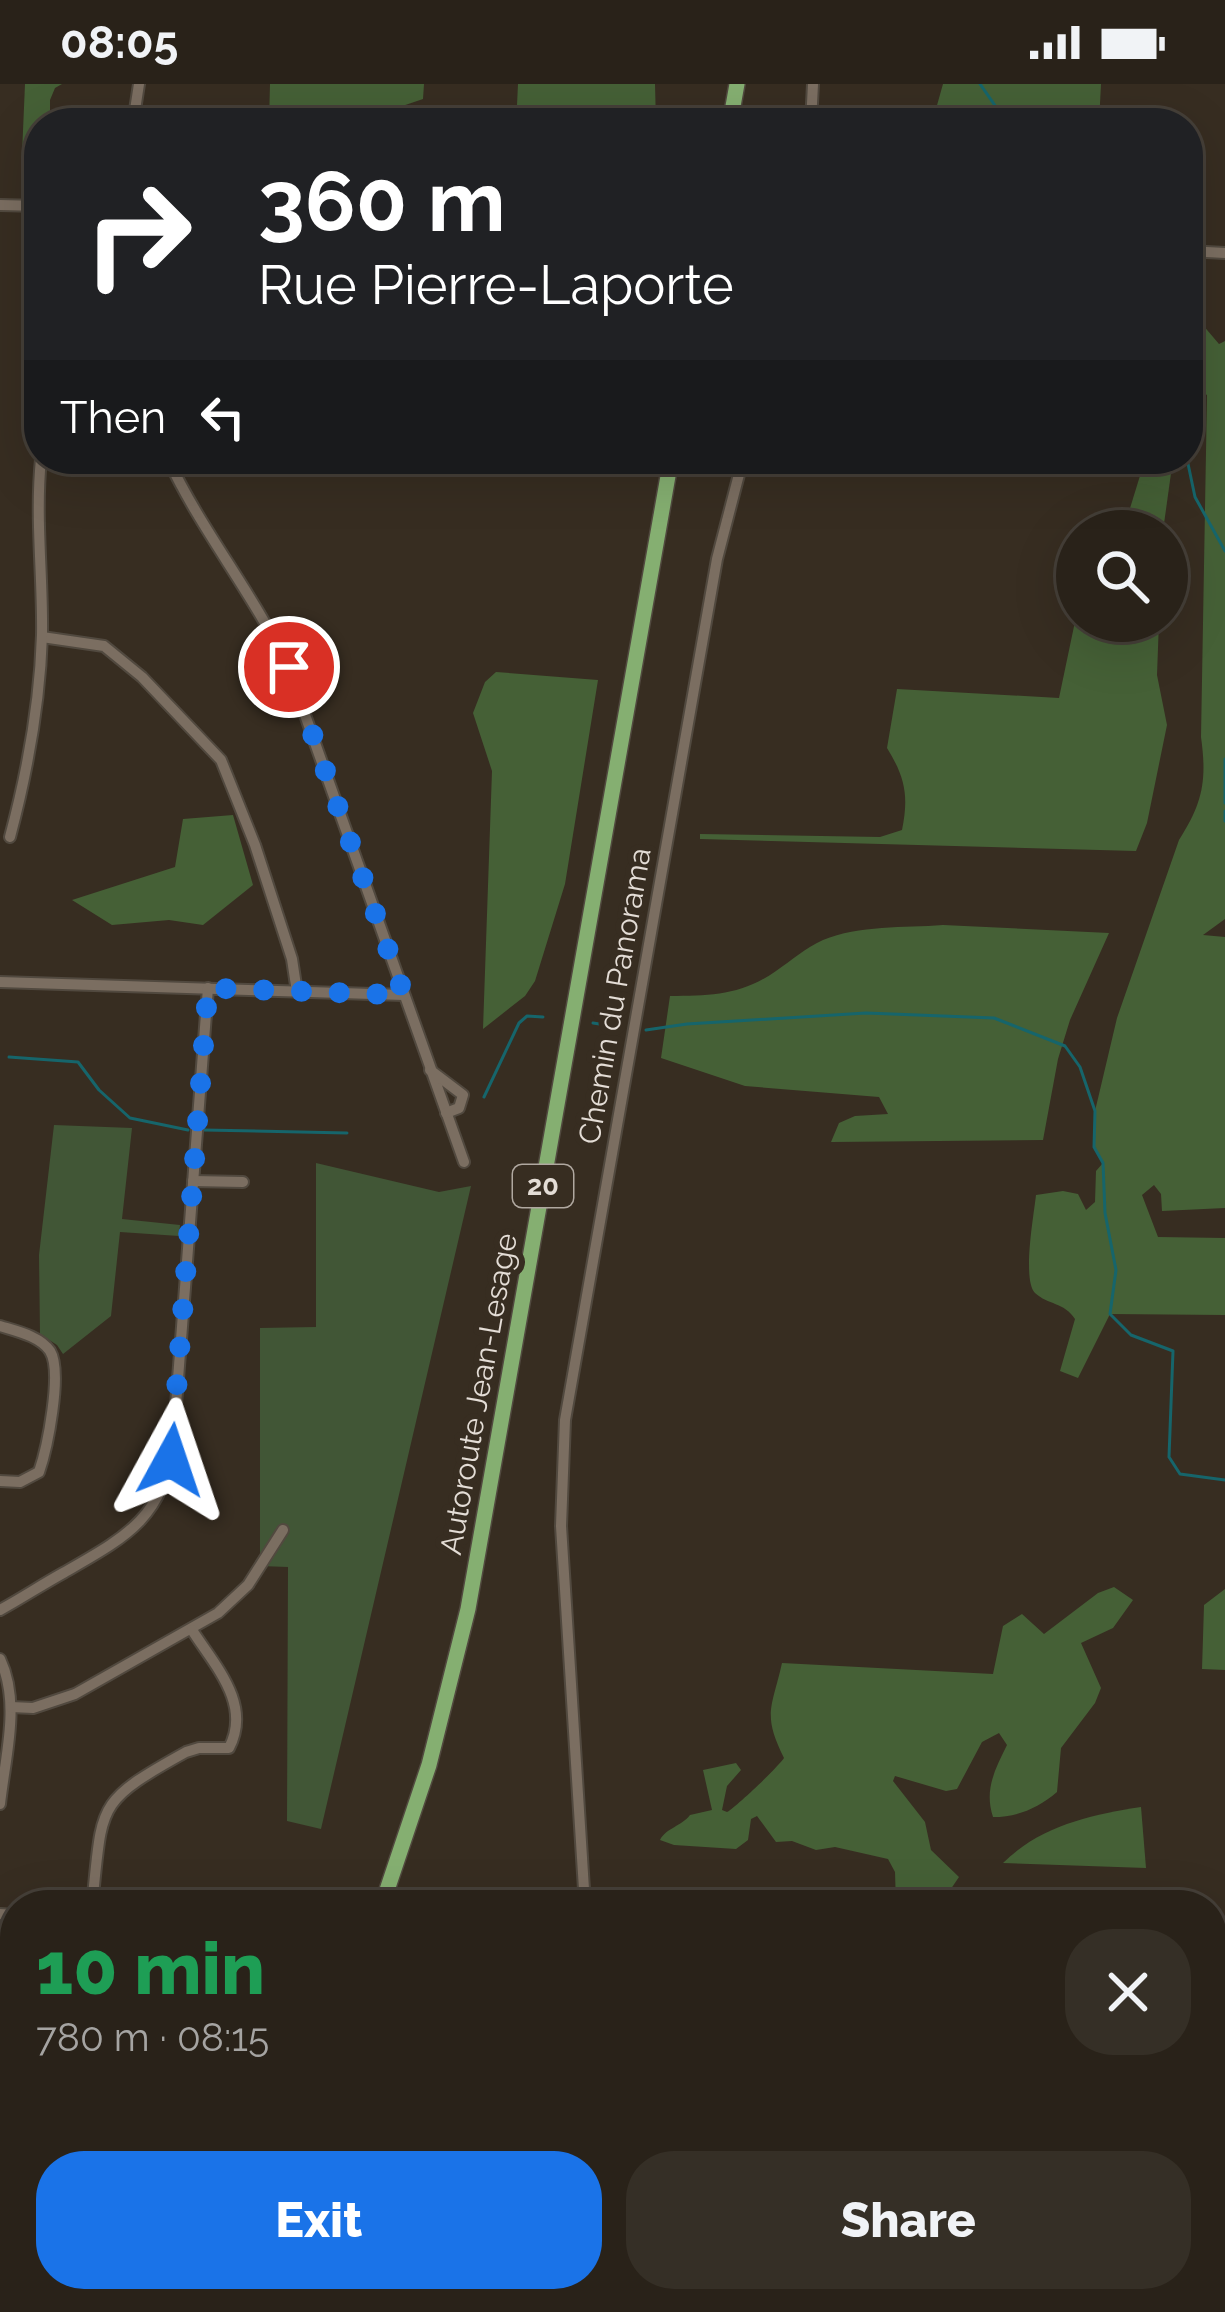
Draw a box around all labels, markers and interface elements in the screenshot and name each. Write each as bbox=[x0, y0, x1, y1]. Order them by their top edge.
text: 08:05 bbox=[60, 16, 179, 69]
text: 360 m bbox=[258, 152, 506, 251]
icon: right bbox=[60, 156, 216, 312]
text: Rue Pierre-Laporte bbox=[258, 253, 734, 317]
icon: left bbox=[190, 384, 256, 450]
text: Then bbox=[60, 391, 166, 444]
map controls bbox=[1056, 510, 1188, 642]
button: search bbox=[1056, 510, 1188, 642]
pin bbox=[238, 616, 340, 718]
icon: arrive bbox=[256, 634, 322, 700]
street label: Chemin du Panorama bbox=[571, 845, 658, 1147]
road number: 20 bbox=[513, 1165, 573, 1207]
street label: Autoroute Jean-Lesage bbox=[433, 1231, 524, 1557]
position arrow bbox=[108, 1397, 234, 1523]
text: 10 min bbox=[36, 1926, 265, 2011]
button: close bbox=[1065, 1929, 1191, 2055]
text: 780 m · 08:15 bbox=[36, 2014, 269, 2060]
button: Exit bbox=[36, 2151, 602, 2289]
button: Share bbox=[626, 2151, 1191, 2289]

